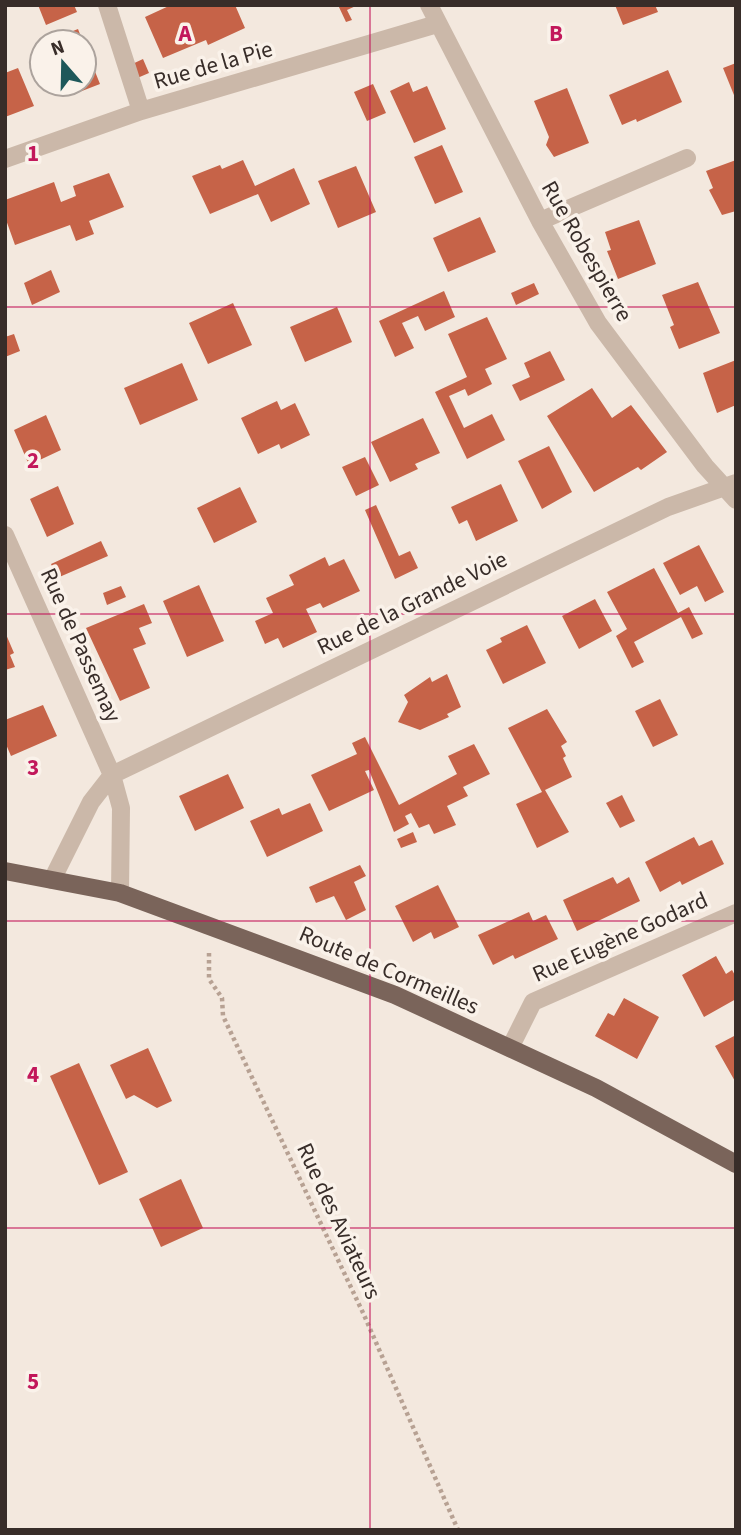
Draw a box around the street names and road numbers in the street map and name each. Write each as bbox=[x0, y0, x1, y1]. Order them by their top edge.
street label: Rue de la Pie bbox=[150, 32, 276, 98]
street label: Rue Robespierre bbox=[533, 174, 641, 328]
street label: Rue de la Grande Voie bbox=[311, 543, 513, 663]
street label: Rue de Passemay bbox=[32, 562, 130, 728]
street label: Rue Eugène Godard bbox=[527, 883, 713, 991]
street label: Route de Cormeilles bbox=[294, 917, 484, 1023]
street label: Rue des Aviateurs bbox=[288, 1137, 390, 1305]

